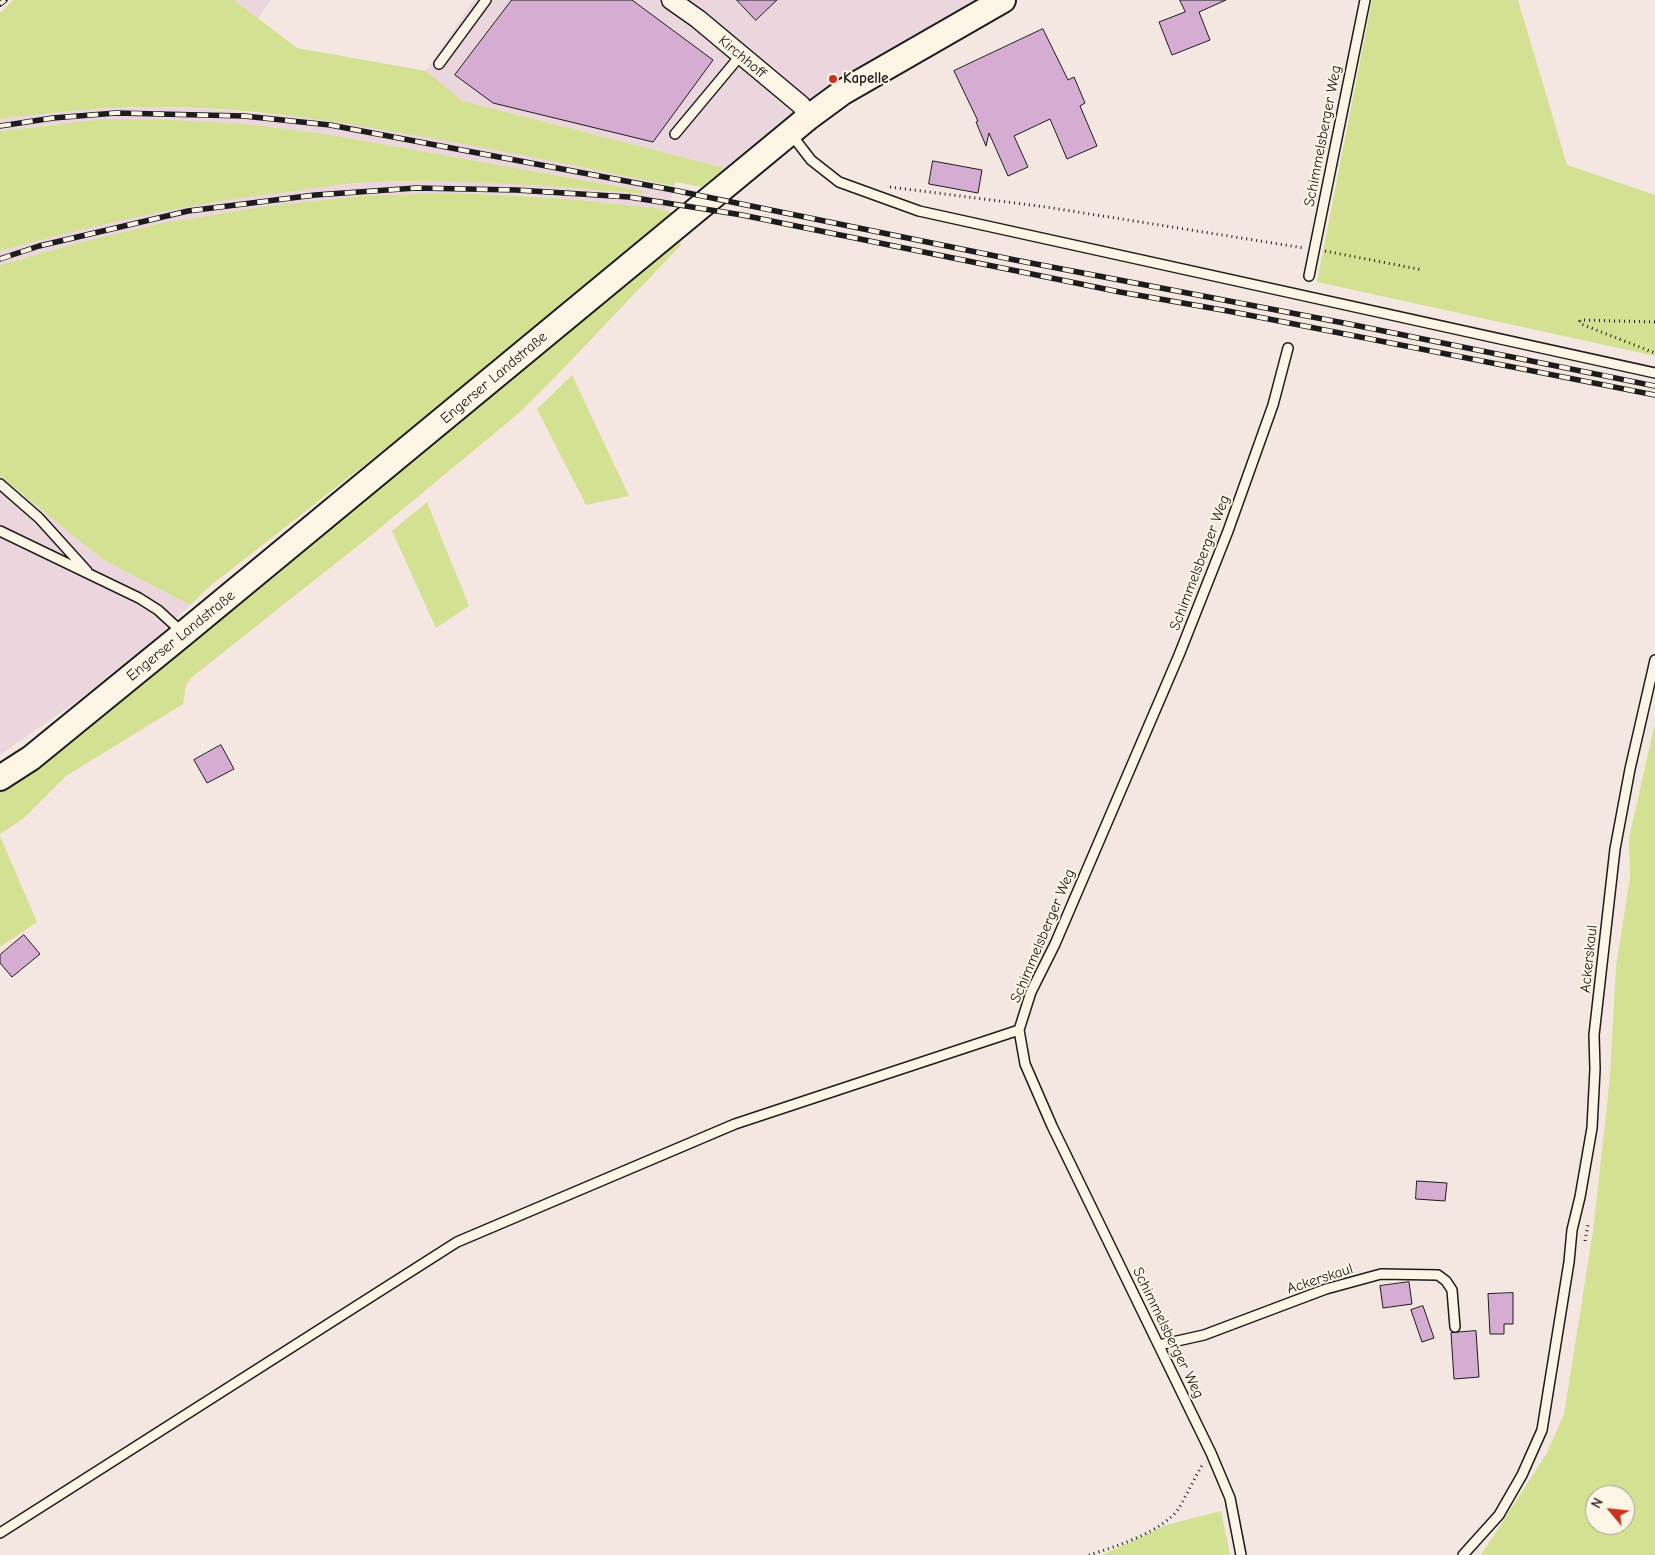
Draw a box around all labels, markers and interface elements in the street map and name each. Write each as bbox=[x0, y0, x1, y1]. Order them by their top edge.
street label: Kirchhoff bbox=[714, 32, 770, 82]
street label: Schimmelsberger Weg bbox=[1300, 64, 1346, 208]
place label: Kapelle bbox=[843, 70, 889, 88]
marker: Kapelle bbox=[827, 73, 839, 85]
street label: Engerser Landstraße bbox=[437, 328, 551, 428]
street label: Schimmelsberger Weg bbox=[1166, 493, 1234, 633]
street label: Engerser Landstraße bbox=[123, 587, 239, 685]
street label: Schimmelsberger Weg bbox=[1007, 866, 1079, 1006]
street label: Ackerskaul bbox=[1576, 924, 1602, 994]
street label: Ackerskaul bbox=[1285, 1260, 1355, 1298]
street label: Schimmelsberger Weg bbox=[1128, 1264, 1208, 1402]
north arrow bbox=[1585, 1485, 1635, 1535]
text: N bbox=[1588, 1495, 1607, 1511]

